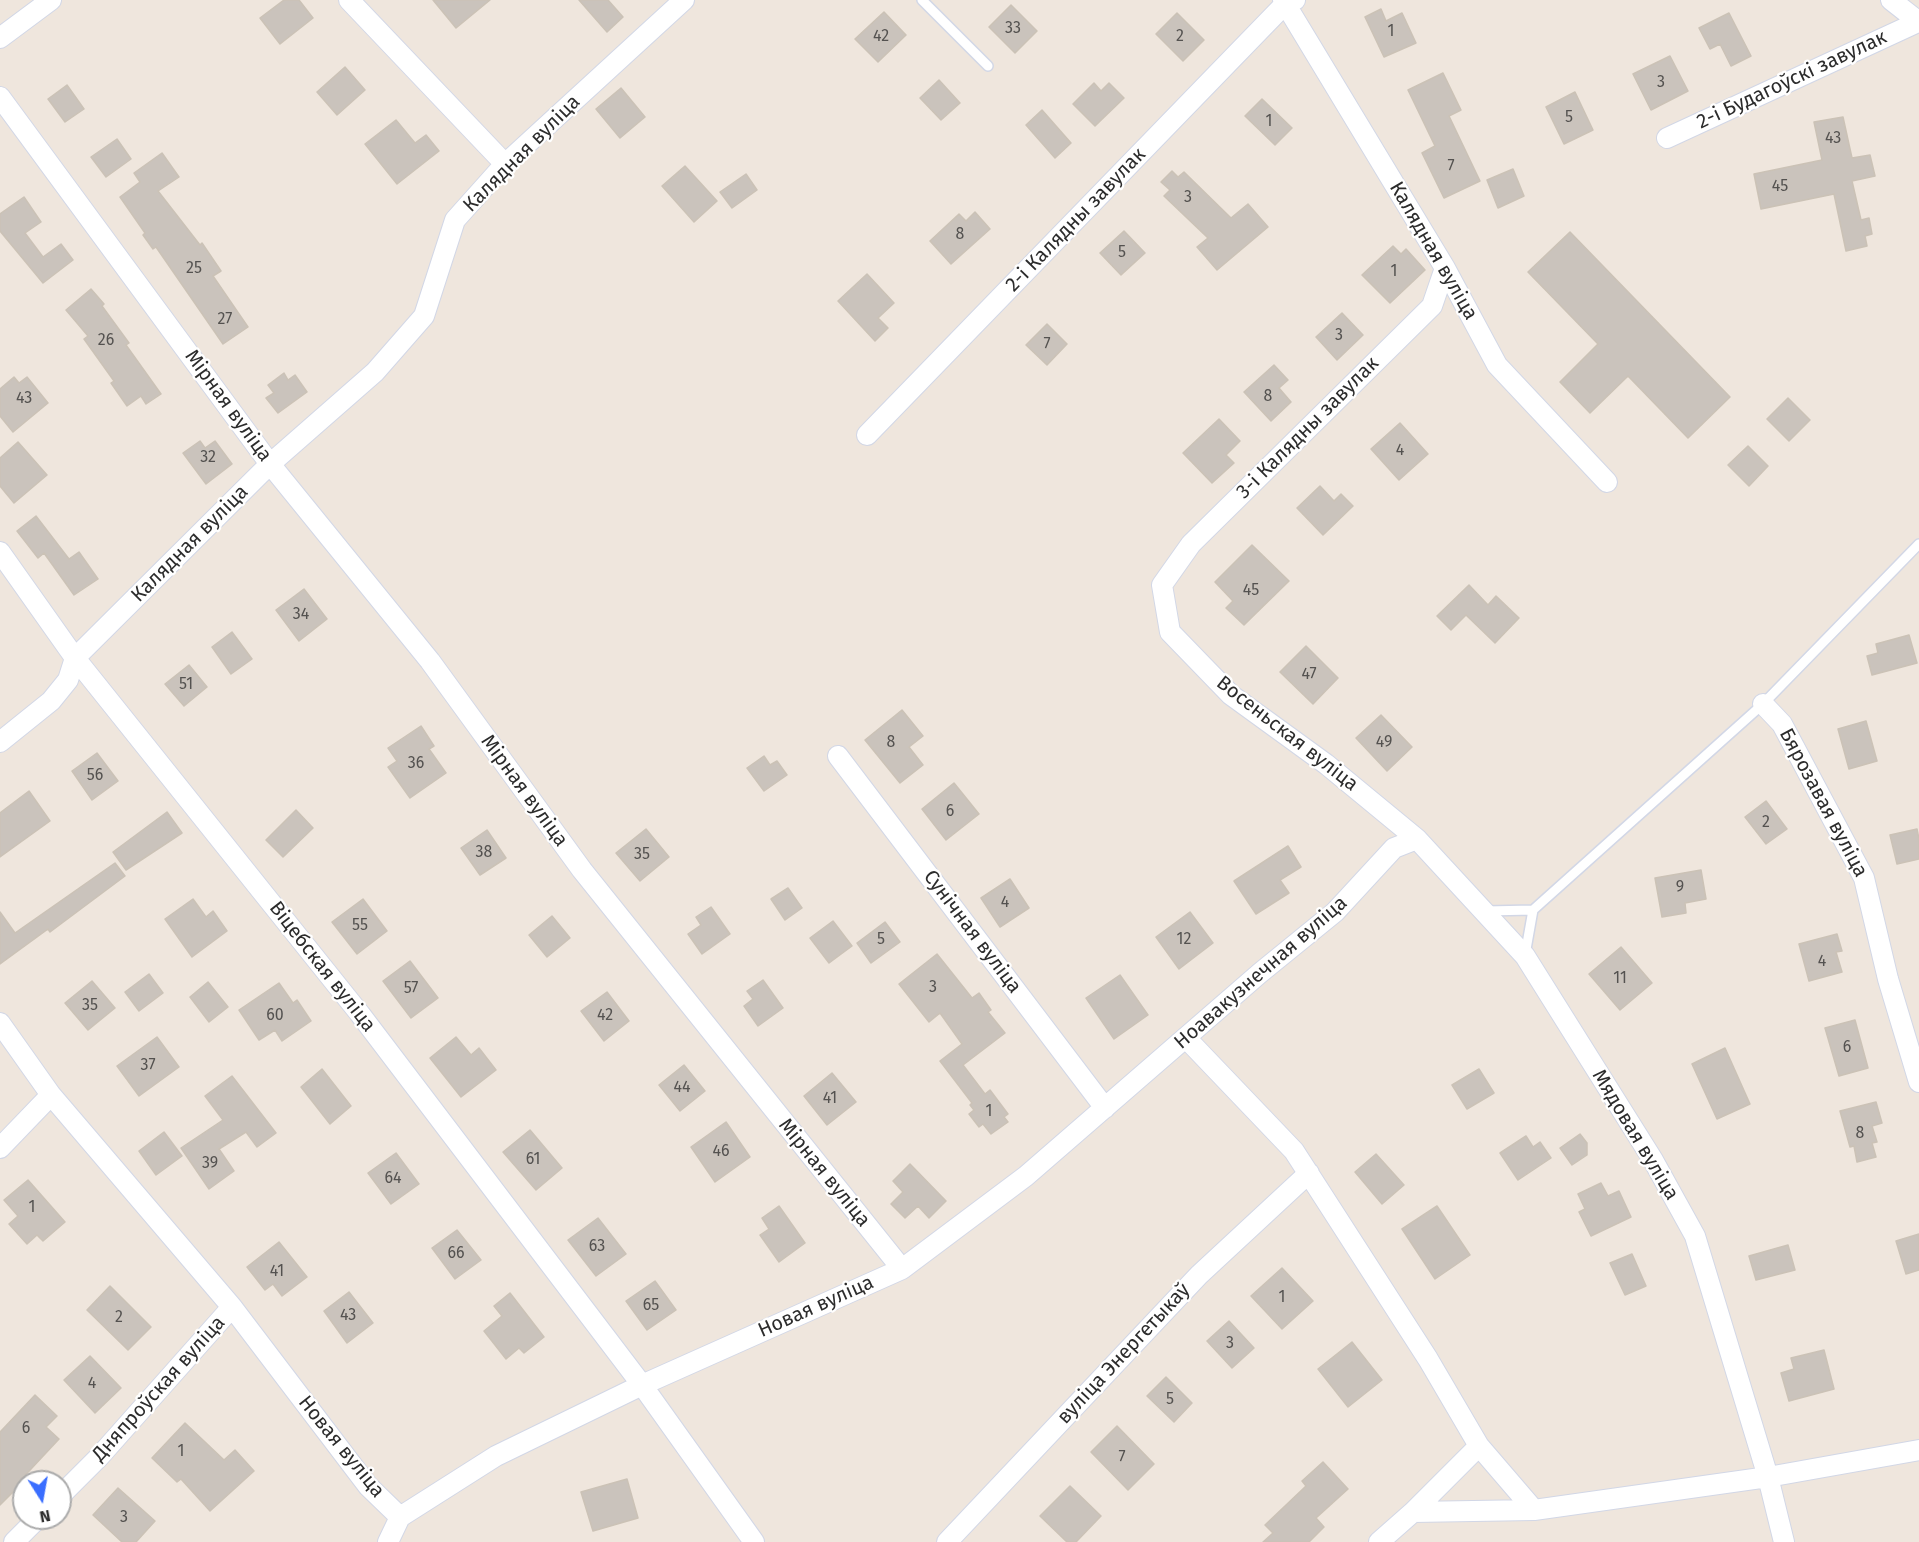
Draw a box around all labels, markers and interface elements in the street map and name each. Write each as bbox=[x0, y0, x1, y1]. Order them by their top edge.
house number: 33 bbox=[1005, 19, 1021, 39]
house number: 1 bbox=[1388, 22, 1394, 42]
street label: 2-і Будагоўскі завулак bbox=[1693, 25, 1891, 135]
house number: 42 bbox=[873, 27, 889, 47]
house number: 2 bbox=[1176, 27, 1184, 47]
house number: 3 bbox=[1657, 73, 1665, 93]
street label: Калядная вуліца bbox=[458, 90, 586, 218]
house number: 5 bbox=[1565, 108, 1573, 128]
house number: 1 bbox=[1266, 112, 1272, 132]
house number: 43 bbox=[1825, 129, 1841, 149]
street label: 2-і Калядны завулак bbox=[1001, 143, 1151, 297]
house number: 7 bbox=[1447, 157, 1455, 177]
house number: 45 bbox=[1772, 177, 1788, 197]
street label: Калядная вуліца bbox=[1384, 178, 1482, 324]
house number: 3 bbox=[1184, 188, 1192, 208]
house number: 8 bbox=[956, 225, 964, 245]
house number: 5 bbox=[1118, 243, 1126, 263]
house number: 25 bbox=[186, 259, 202, 279]
house number: 1 bbox=[1391, 262, 1397, 282]
house number: 27 bbox=[218, 310, 232, 330]
house number: 3 bbox=[1335, 326, 1343, 346]
house number: 26 bbox=[98, 331, 114, 351]
house number: 7 bbox=[1043, 335, 1051, 355]
street label: Мірная вуліца bbox=[179, 345, 277, 467]
street label: 3-і Калядны завулак bbox=[1232, 352, 1384, 504]
house number: 8 bbox=[1264, 387, 1272, 407]
house number: 43 bbox=[16, 389, 32, 409]
house number: 4 bbox=[1396, 441, 1404, 461]
house number: 32 bbox=[200, 448, 216, 468]
street label: Калядная вуліца bbox=[126, 480, 254, 608]
house number: 45 bbox=[1243, 581, 1259, 601]
house number: 34 bbox=[293, 605, 309, 625]
house number: 47 bbox=[1301, 665, 1317, 685]
street label: Восеньская вуліца bbox=[1211, 671, 1363, 797]
house number: 51 bbox=[179, 675, 193, 695]
street label: Бярозавая вуліца bbox=[1774, 725, 1872, 881]
street label: Мірная вуліца bbox=[475, 730, 573, 852]
house number: 8 bbox=[887, 733, 895, 753]
house number: 49 bbox=[1376, 733, 1392, 753]
house number: 36 bbox=[408, 754, 424, 774]
house number: 56 bbox=[87, 766, 103, 786]
house number: 6 bbox=[946, 802, 954, 822]
house number: 2 bbox=[1762, 813, 1770, 833]
house number: 38 bbox=[476, 843, 492, 863]
house number: 35 bbox=[634, 845, 650, 865]
street label: Сунічная вуліца bbox=[918, 866, 1026, 998]
house number: 9 bbox=[1676, 878, 1684, 898]
street label: Ноавакузнечная вуліца bbox=[1170, 891, 1352, 1055]
house number: 4 bbox=[1001, 893, 1009, 913]
street label: Віцебская вуліца bbox=[264, 897, 380, 1037]
house number: 55 bbox=[352, 916, 368, 936]
house number: 5 bbox=[877, 930, 885, 950]
house number: 12 bbox=[1177, 930, 1191, 950]
house number: 4 bbox=[1818, 952, 1826, 972]
house number: 11 bbox=[1613, 969, 1627, 989]
house number: 3 bbox=[929, 978, 937, 998]
house number: 57 bbox=[404, 979, 418, 999]
house number: 35 bbox=[82, 996, 98, 1016]
house number: 60 bbox=[266, 1006, 284, 1026]
house number: 42 bbox=[597, 1006, 613, 1026]
house number: 6 bbox=[1843, 1038, 1851, 1058]
house number: 37 bbox=[140, 1056, 156, 1076]
street label: Мядовая вуліца bbox=[1587, 1065, 1683, 1205]
house number: 44 bbox=[673, 1078, 691, 1098]
house number: 41 bbox=[823, 1089, 837, 1109]
house number: 1 bbox=[986, 1102, 992, 1122]
street label: Мірная вуліца bbox=[773, 1114, 875, 1232]
house number: 8 bbox=[1856, 1124, 1864, 1144]
house number: 46 bbox=[712, 1142, 730, 1162]
house number: 61 bbox=[526, 1150, 540, 1170]
house number: 39 bbox=[202, 1154, 218, 1174]
house number: 64 bbox=[384, 1169, 402, 1189]
house number: 1 bbox=[29, 1198, 35, 1218]
house number: 63 bbox=[589, 1237, 605, 1257]
house number: 66 bbox=[447, 1244, 465, 1264]
house number: 41 bbox=[270, 1262, 284, 1282]
street label: Новая вуліца bbox=[755, 1271, 877, 1343]
street label: вуліца Энергетыкаў bbox=[1053, 1279, 1195, 1429]
house number: 1 bbox=[1279, 1288, 1285, 1308]
house number: 65 bbox=[643, 1296, 659, 1316]
house number: 43 bbox=[340, 1306, 356, 1326]
house number: 2 bbox=[115, 1308, 123, 1328]
street label: Дняпроўская вуліца bbox=[87, 1311, 231, 1467]
house number: 3 bbox=[1226, 1334, 1234, 1354]
house number: 4 bbox=[88, 1374, 96, 1394]
house number: 5 bbox=[1166, 1390, 1174, 1410]
street label: Новая вуліца bbox=[293, 1391, 389, 1503]
house number: 6 bbox=[22, 1419, 30, 1439]
house number: 1 bbox=[178, 1442, 184, 1462]
house number: 7 bbox=[1118, 1448, 1126, 1468]
north arrow bbox=[12, 1470, 72, 1530]
text: N bbox=[38, 1506, 52, 1527]
house number: 3 bbox=[120, 1508, 128, 1528]

